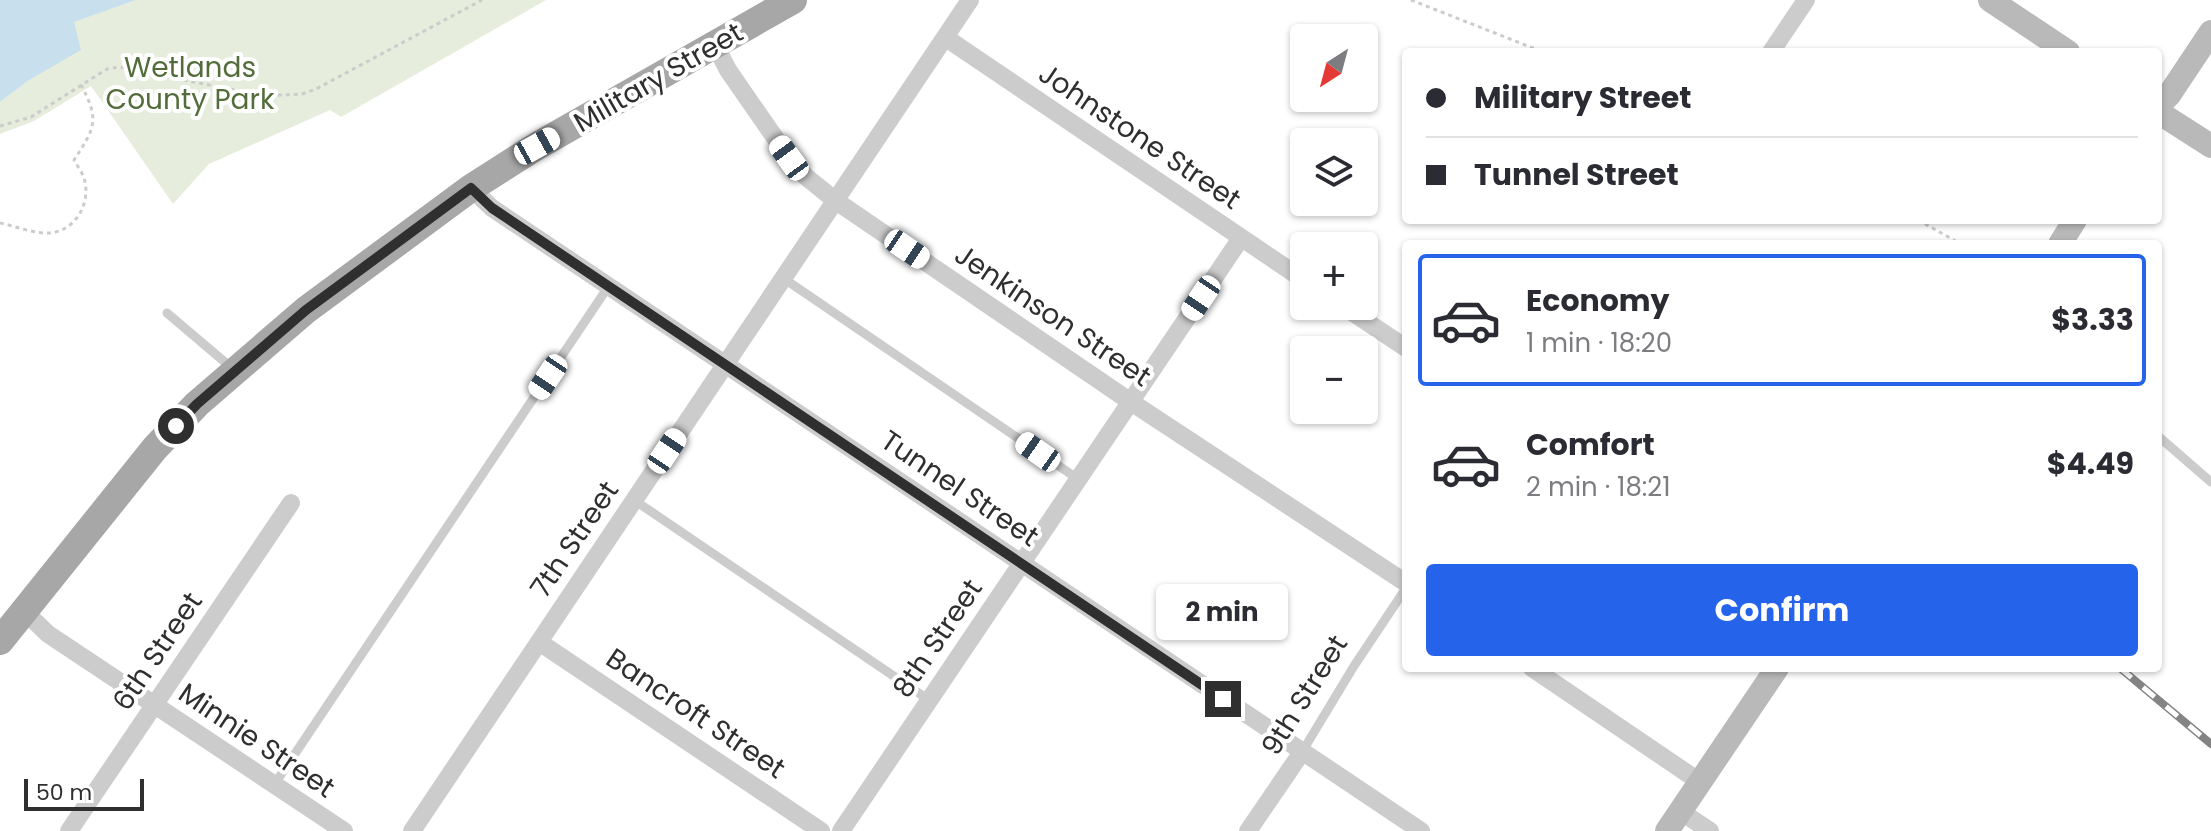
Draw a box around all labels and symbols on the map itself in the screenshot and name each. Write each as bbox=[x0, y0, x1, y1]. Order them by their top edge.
street label: Military Street bbox=[566, 13, 750, 142]
north arrow bbox=[1290, 24, 1378, 112]
park label: Wetlands County Park bbox=[106, 48, 275, 119]
street label: Johnstone Street bbox=[1031, 54, 1248, 219]
car bbox=[510, 124, 564, 168]
car bbox=[765, 132, 813, 184]
car bbox=[880, 226, 934, 272]
street label: Jenkinson Street bbox=[947, 235, 1159, 396]
car bbox=[1178, 271, 1224, 325]
car bbox=[525, 350, 571, 404]
route start bbox=[158, 408, 194, 444]
street label: Tunnel Street bbox=[873, 421, 1046, 556]
car bbox=[644, 424, 690, 478]
car bbox=[1011, 428, 1065, 476]
street label: 7th Street bbox=[521, 473, 628, 605]
street label: 8th Street bbox=[883, 571, 991, 705]
callout: 2 min bbox=[1157, 583, 1289, 639]
street label: 6th Street bbox=[103, 584, 211, 718]
street label: 9th Street bbox=[1252, 628, 1357, 763]
street label: Bancroft Street bbox=[598, 639, 793, 788]
street label: Minnie Street bbox=[171, 674, 342, 807]
route end bbox=[1205, 681, 1241, 717]
scale bar bbox=[24, 775, 144, 811]

